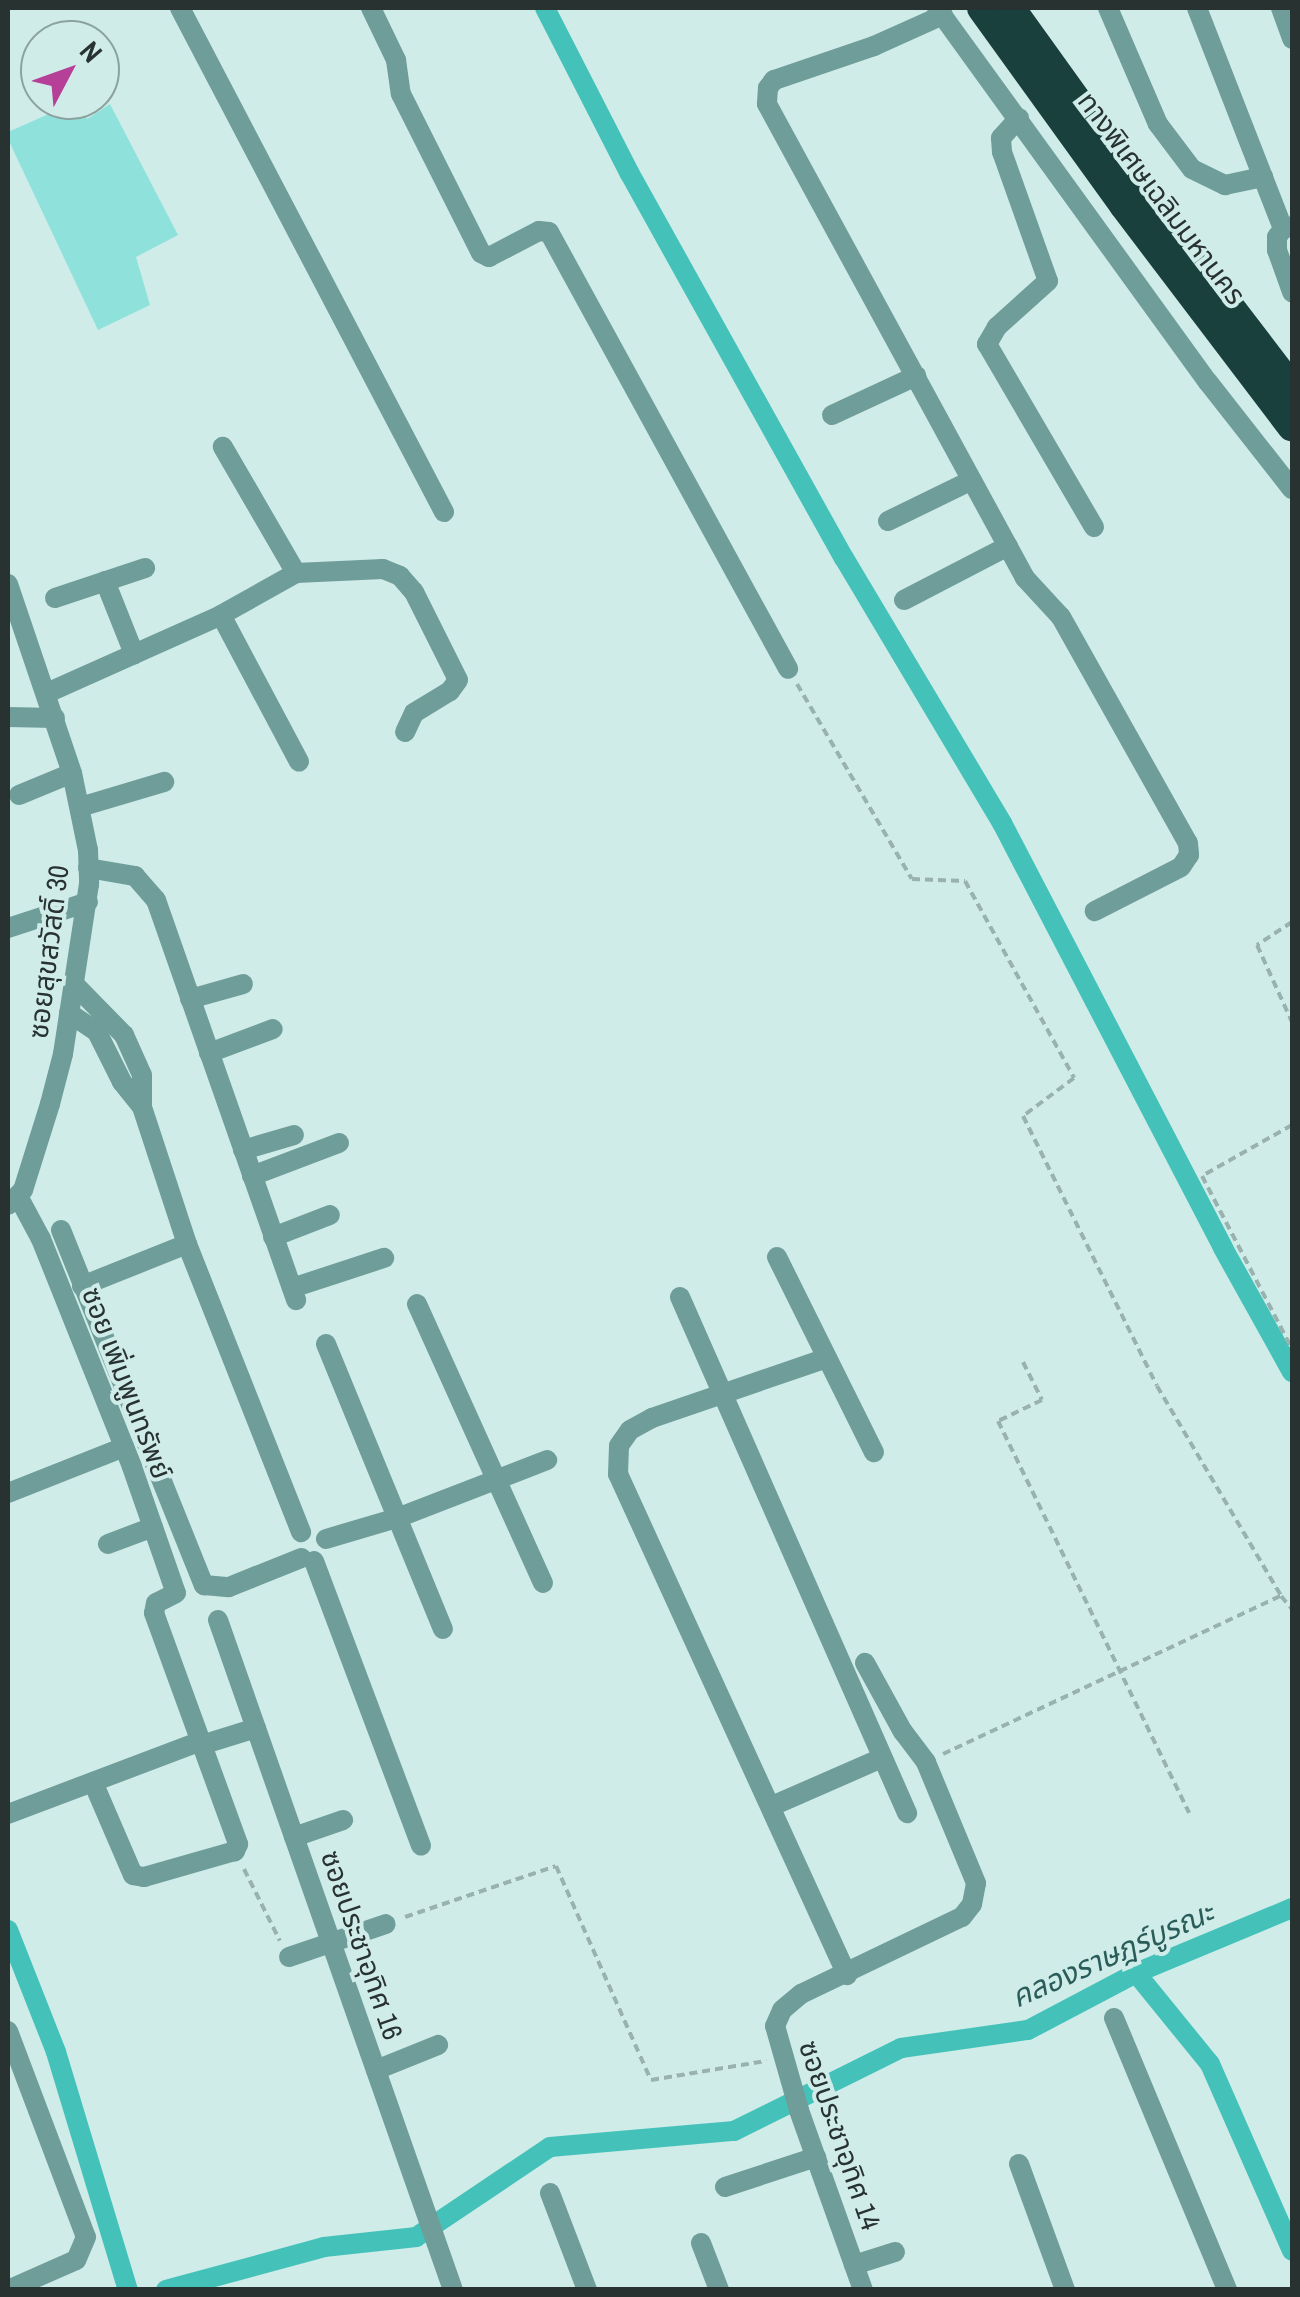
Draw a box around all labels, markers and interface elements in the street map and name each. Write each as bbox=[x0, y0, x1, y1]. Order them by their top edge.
north arrow bbox=[20, 20, 120, 120]
text: N bbox=[71, 33, 111, 70]
street label: ทางพิเศษเฉลิมมหานคร bbox=[1071, 85, 1253, 311]
street label: ซอยสุขสวัสดิ์ 30 bbox=[21, 863, 75, 1041]
street label: ซอย เพิ่มพูนทรัพย์ bbox=[75, 1282, 179, 1484]
street label: ซอยประชาอุทิศ 16 bbox=[314, 1846, 410, 2044]
water label: คลองราษฎร์บูรณะ bbox=[1005, 1893, 1219, 2015]
street label: ซอยประชาอุทิศ 14 bbox=[792, 2036, 888, 2234]

